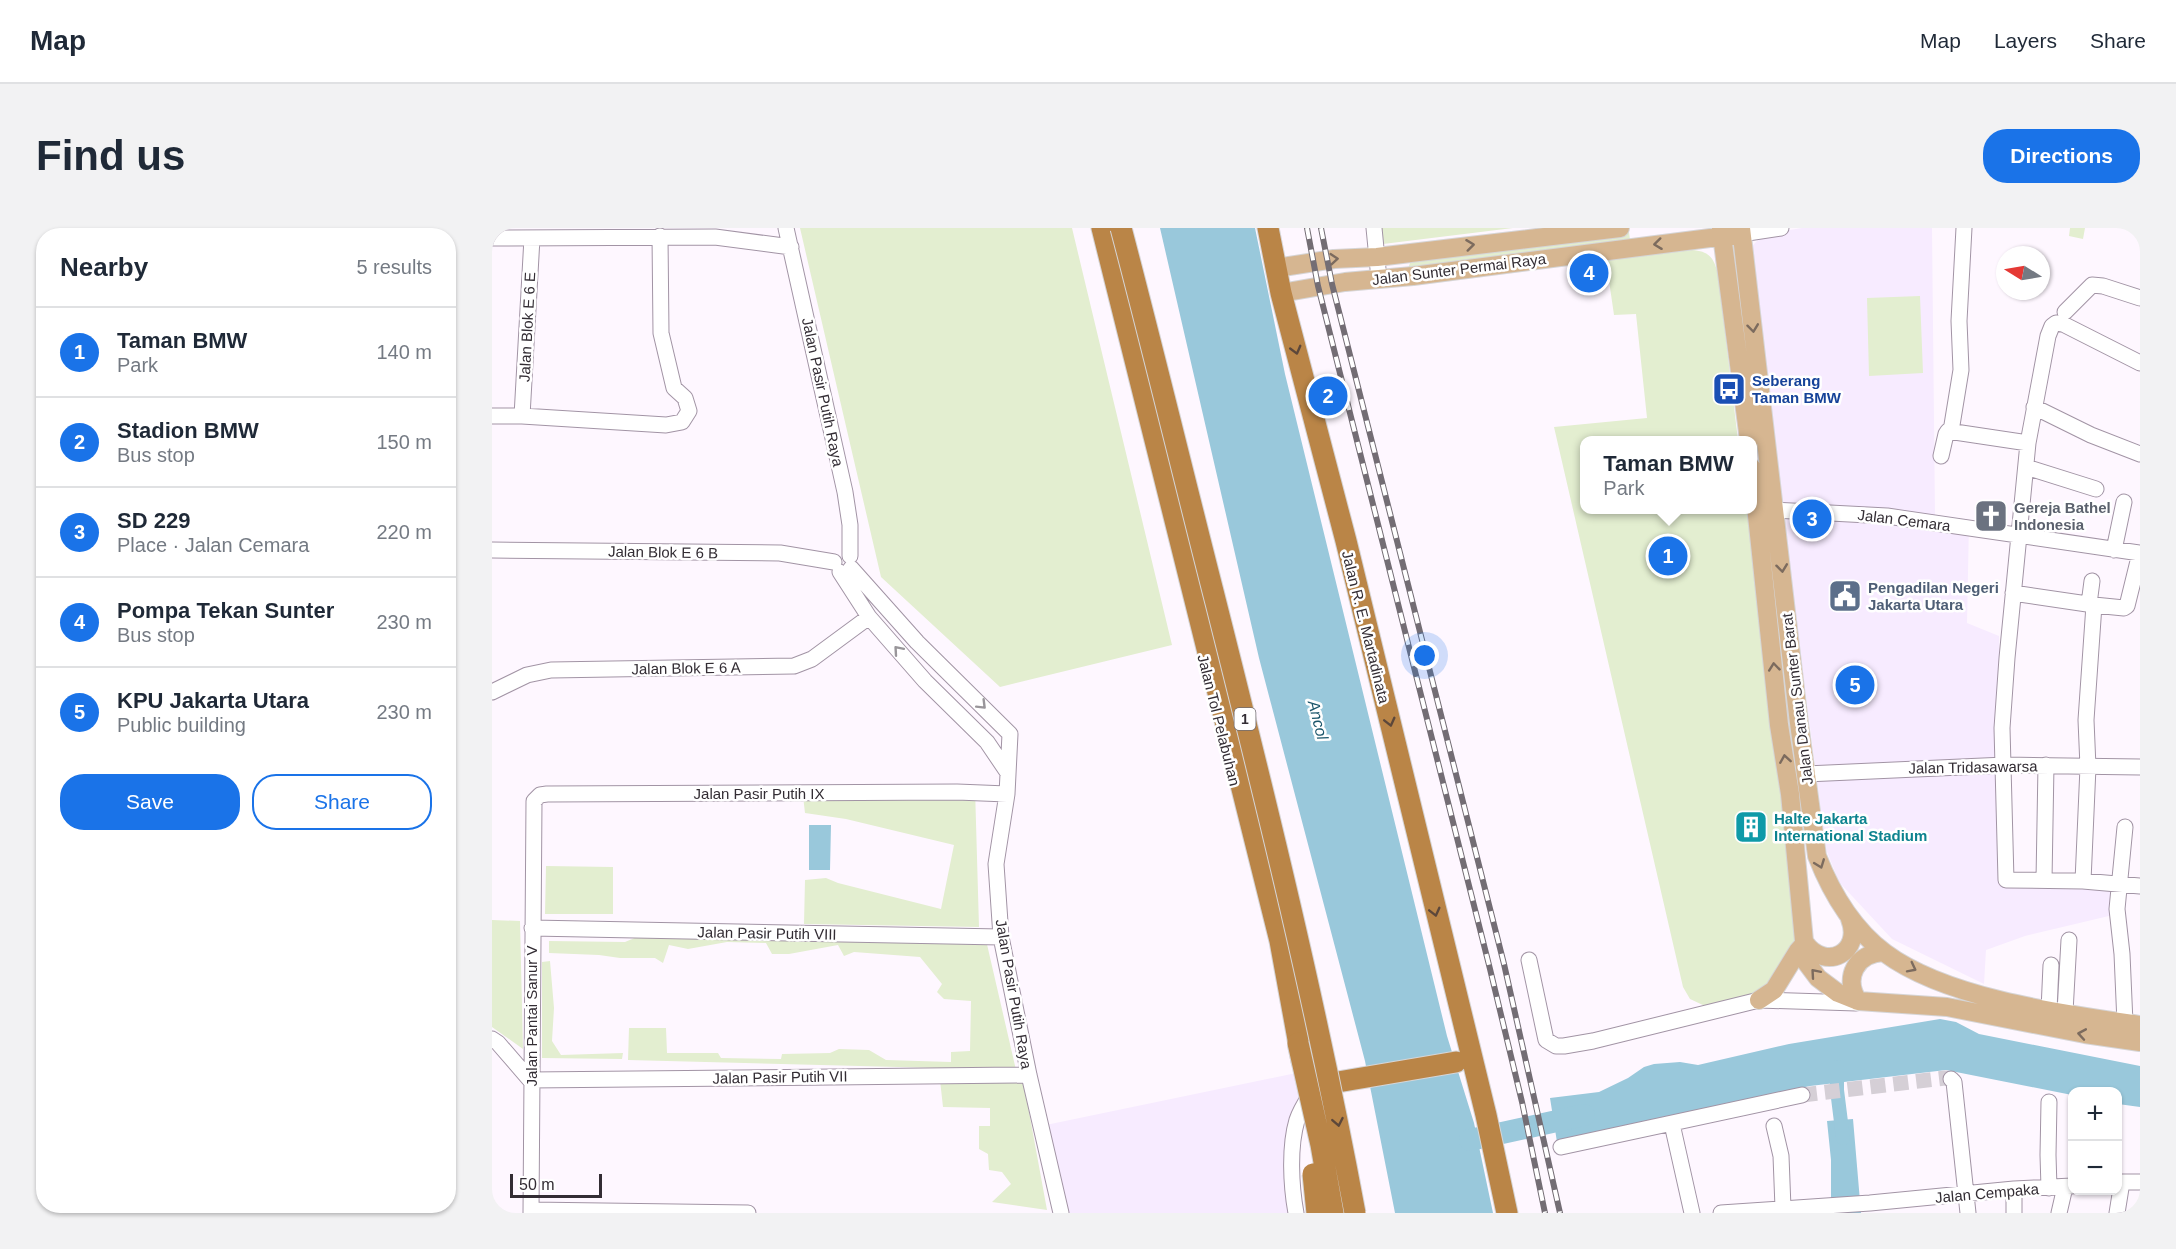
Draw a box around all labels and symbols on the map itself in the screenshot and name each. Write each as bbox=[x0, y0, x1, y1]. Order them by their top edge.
one-way arrow bbox=[1654, 238, 1663, 250]
one-way arrow bbox=[1465, 240, 1475, 252]
north arrow bbox=[1996, 246, 2050, 300]
street label: Jalan Sunter Permai Raya bbox=[1371, 250, 1548, 288]
pin: 4 bbox=[1570, 250, 1608, 296]
one-way arrow bbox=[1329, 253, 1338, 266]
street label: Jalan Blok E 6 E bbox=[516, 272, 538, 382]
street label: Jalan Pasir Putih Raya bbox=[799, 316, 847, 469]
one-way arrow bbox=[1746, 323, 1758, 332]
one-way arrow bbox=[1289, 344, 1301, 355]
bus stop icon: Seberang Taman BMW bbox=[1711, 371, 1747, 407]
place label: Seberang Taman BMW bbox=[1752, 372, 1842, 406]
pin: 2 bbox=[1308, 374, 1348, 418]
pin: 3 bbox=[1792, 496, 1832, 542]
church icon: Gereja Bathel Indonesia bbox=[1973, 498, 2009, 534]
place label: Gereja Bathel Indonesia bbox=[2014, 499, 2111, 533]
street label: Jalan Cemara bbox=[1857, 506, 1952, 534]
pin: 1 bbox=[1648, 534, 1688, 578]
street label: Jalan Blok E 6 B bbox=[608, 543, 718, 561]
street label: Jalan R. E. Martadinata bbox=[1339, 549, 1393, 706]
one-way arrow bbox=[1775, 563, 1788, 573]
public building icon: Pengadilan Negeri Jakarta Utara bbox=[1827, 578, 1863, 614]
place label: Pengadilan Negeri Jakarta Utara bbox=[1868, 579, 1999, 613]
street label: Jalan Danau Sunter Barat bbox=[1778, 611, 1816, 786]
your location bbox=[1410, 641, 1439, 670]
one-way arrow bbox=[894, 646, 905, 657]
street label: Jalan Tol Pelabuhan bbox=[1194, 653, 1244, 787]
street label: Jalan Blok E 6 A bbox=[631, 659, 741, 677]
one-way arrow bbox=[1768, 662, 1780, 671]
pin: 5 bbox=[1836, 662, 1874, 708]
one-way arrow bbox=[974, 698, 985, 709]
water label: Ancol bbox=[1305, 698, 1331, 742]
road number: 1 bbox=[1234, 708, 1256, 730]
one-way arrow bbox=[1382, 717, 1395, 727]
one-way arrow bbox=[1779, 755, 1792, 765]
street label: Jalan Tridasawarsa bbox=[1908, 757, 2038, 777]
street label: Jalan Pasir Putih IX bbox=[694, 785, 824, 802]
building icon: Halte Jakarta International Stadium bbox=[1733, 809, 1769, 845]
place label: Halte Jakarta International Stadium bbox=[1774, 810, 1927, 844]
one-way arrow bbox=[1813, 858, 1826, 869]
one-way arrow bbox=[1428, 907, 1441, 917]
street label: Jalan Pasir Putih Raya bbox=[992, 918, 1036, 1071]
street label: Jalan Pasir Putih VIII bbox=[697, 923, 837, 943]
street label: Jalan Pantai Sanur V bbox=[523, 946, 540, 1086]
one-way arrow bbox=[1905, 961, 1916, 972]
one-way arrow bbox=[1812, 969, 1823, 980]
one-way arrow bbox=[2078, 1028, 2087, 1040]
street label: Jalan Pasir Putih VII bbox=[712, 1067, 848, 1087]
one-way arrow bbox=[1331, 1116, 1344, 1126]
scale bar bbox=[510, 1171, 602, 1198]
street label: Jalan Cempaka bbox=[1934, 1180, 2040, 1206]

